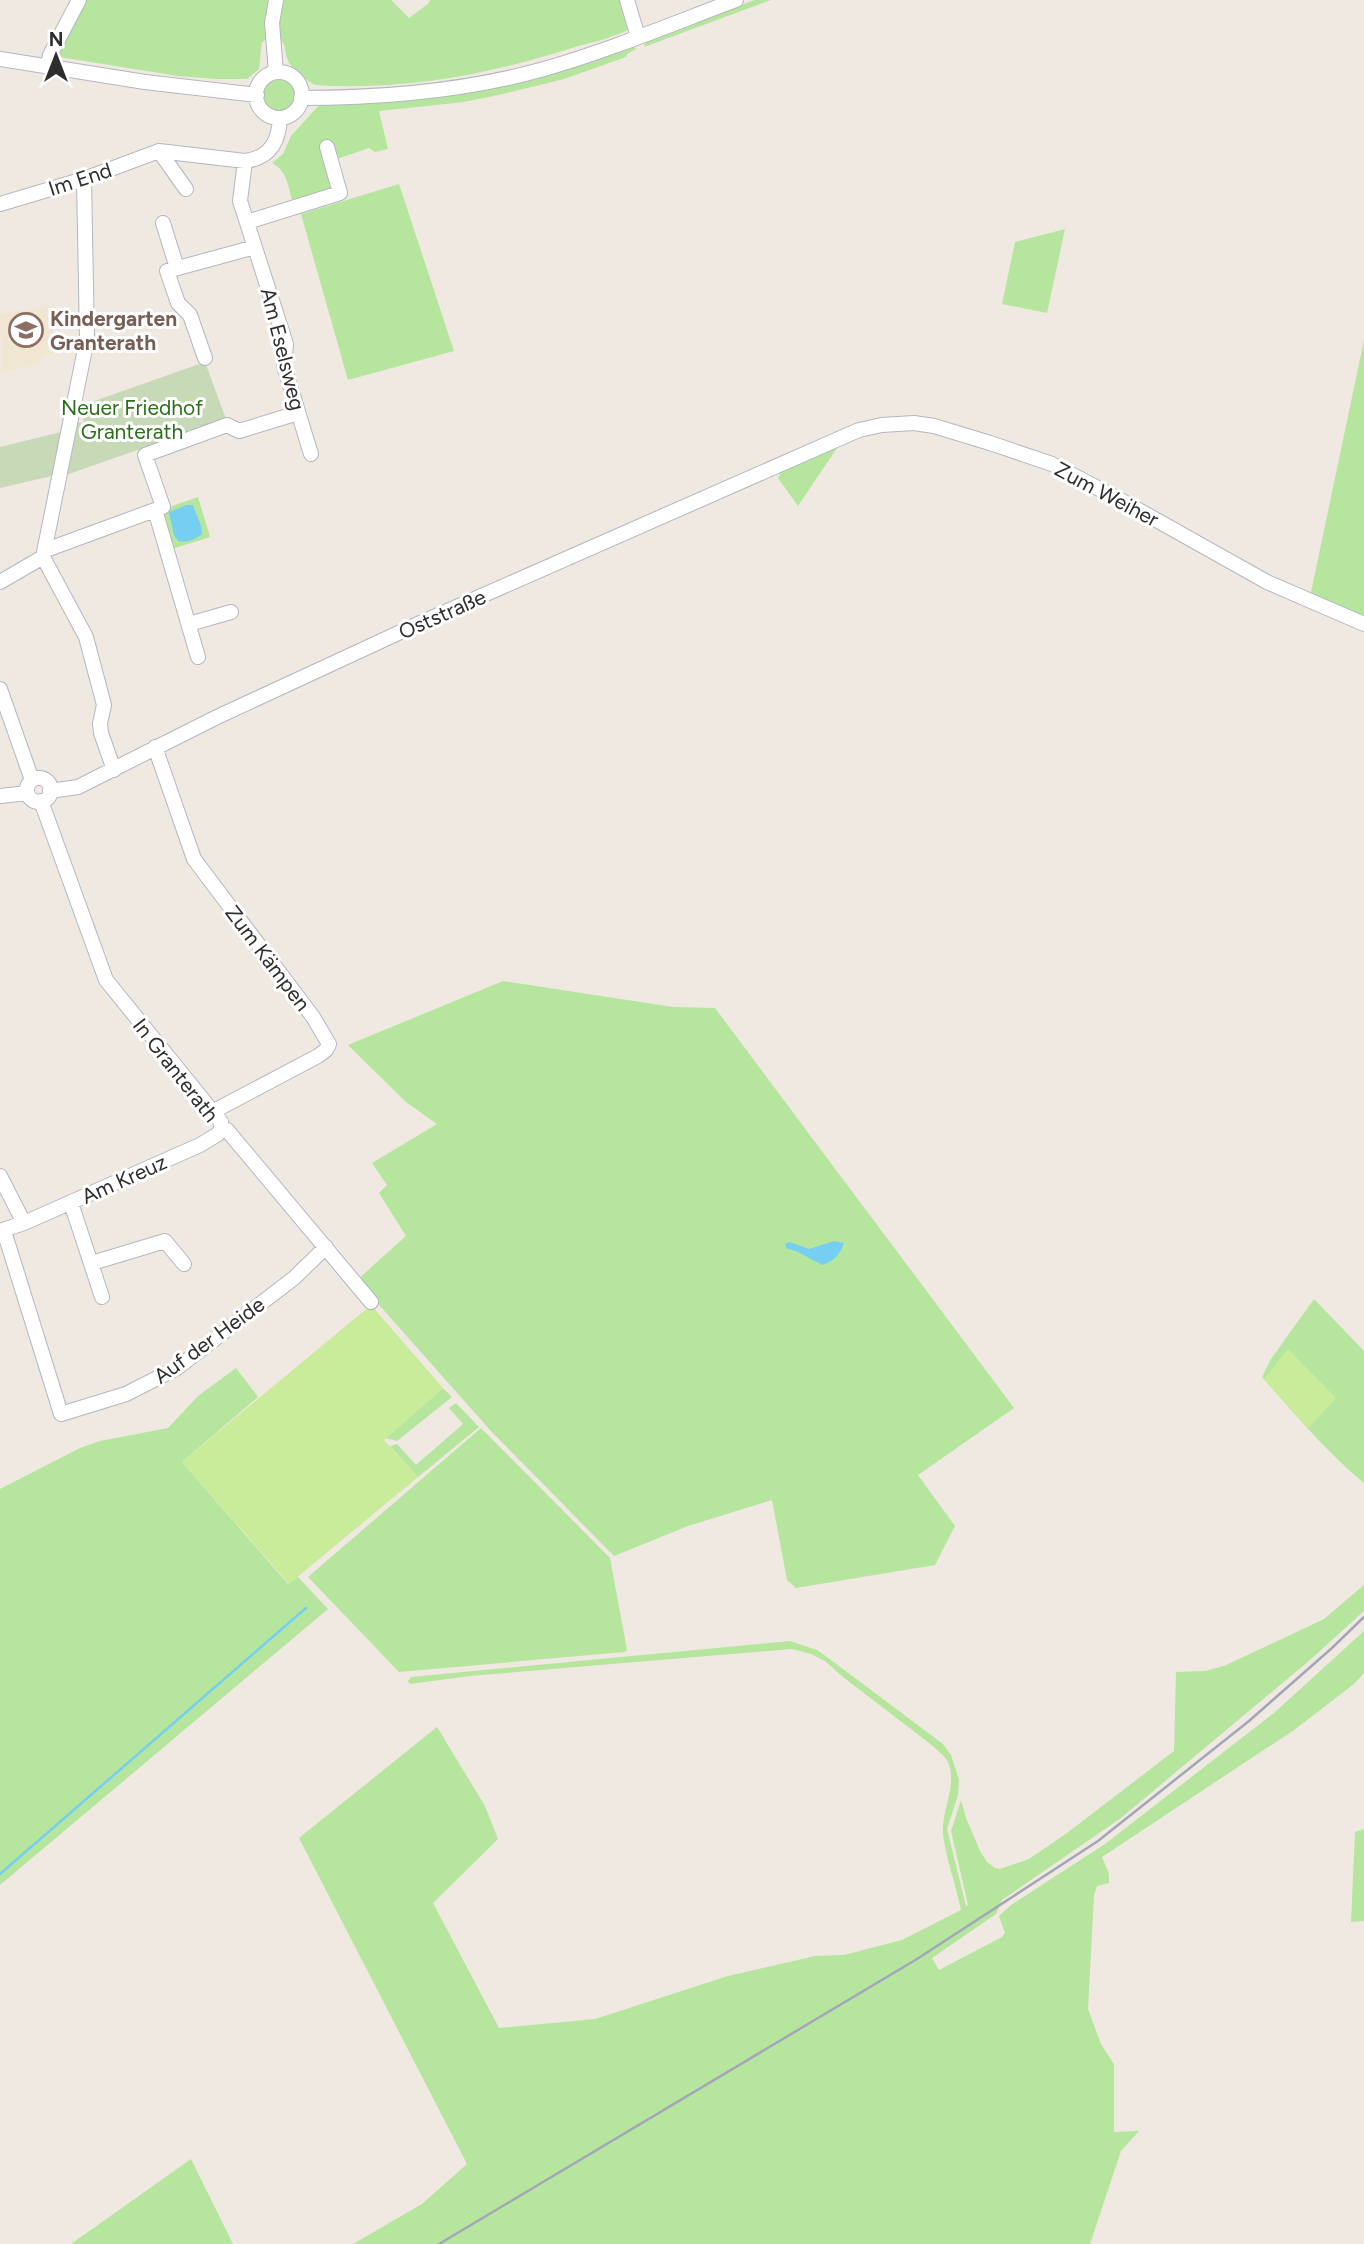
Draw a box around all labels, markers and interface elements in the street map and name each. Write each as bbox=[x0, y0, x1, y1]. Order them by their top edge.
north arrow bbox=[21, 21, 91, 91]
text: N bbox=[49, 28, 63, 51]
street label: Im End bbox=[45, 157, 115, 201]
street label: Am Eselsweg bbox=[256, 285, 310, 413]
place label: Kindergarten Granterath bbox=[50, 306, 177, 355]
school or university icon: Kindergarten Granterath bbox=[7, 311, 45, 349]
park label: Neuer Friedhof Granterath bbox=[61, 395, 203, 444]
street label: Zum Weiher bbox=[1051, 456, 1163, 532]
street label: Oststraße bbox=[394, 584, 490, 644]
street label: Zum Kämpen bbox=[220, 900, 316, 1016]
street label: In Granterath bbox=[128, 1013, 224, 1127]
street label: Am Kreuz bbox=[78, 1149, 170, 1209]
street label: Auf der Heide bbox=[149, 1291, 269, 1389]

